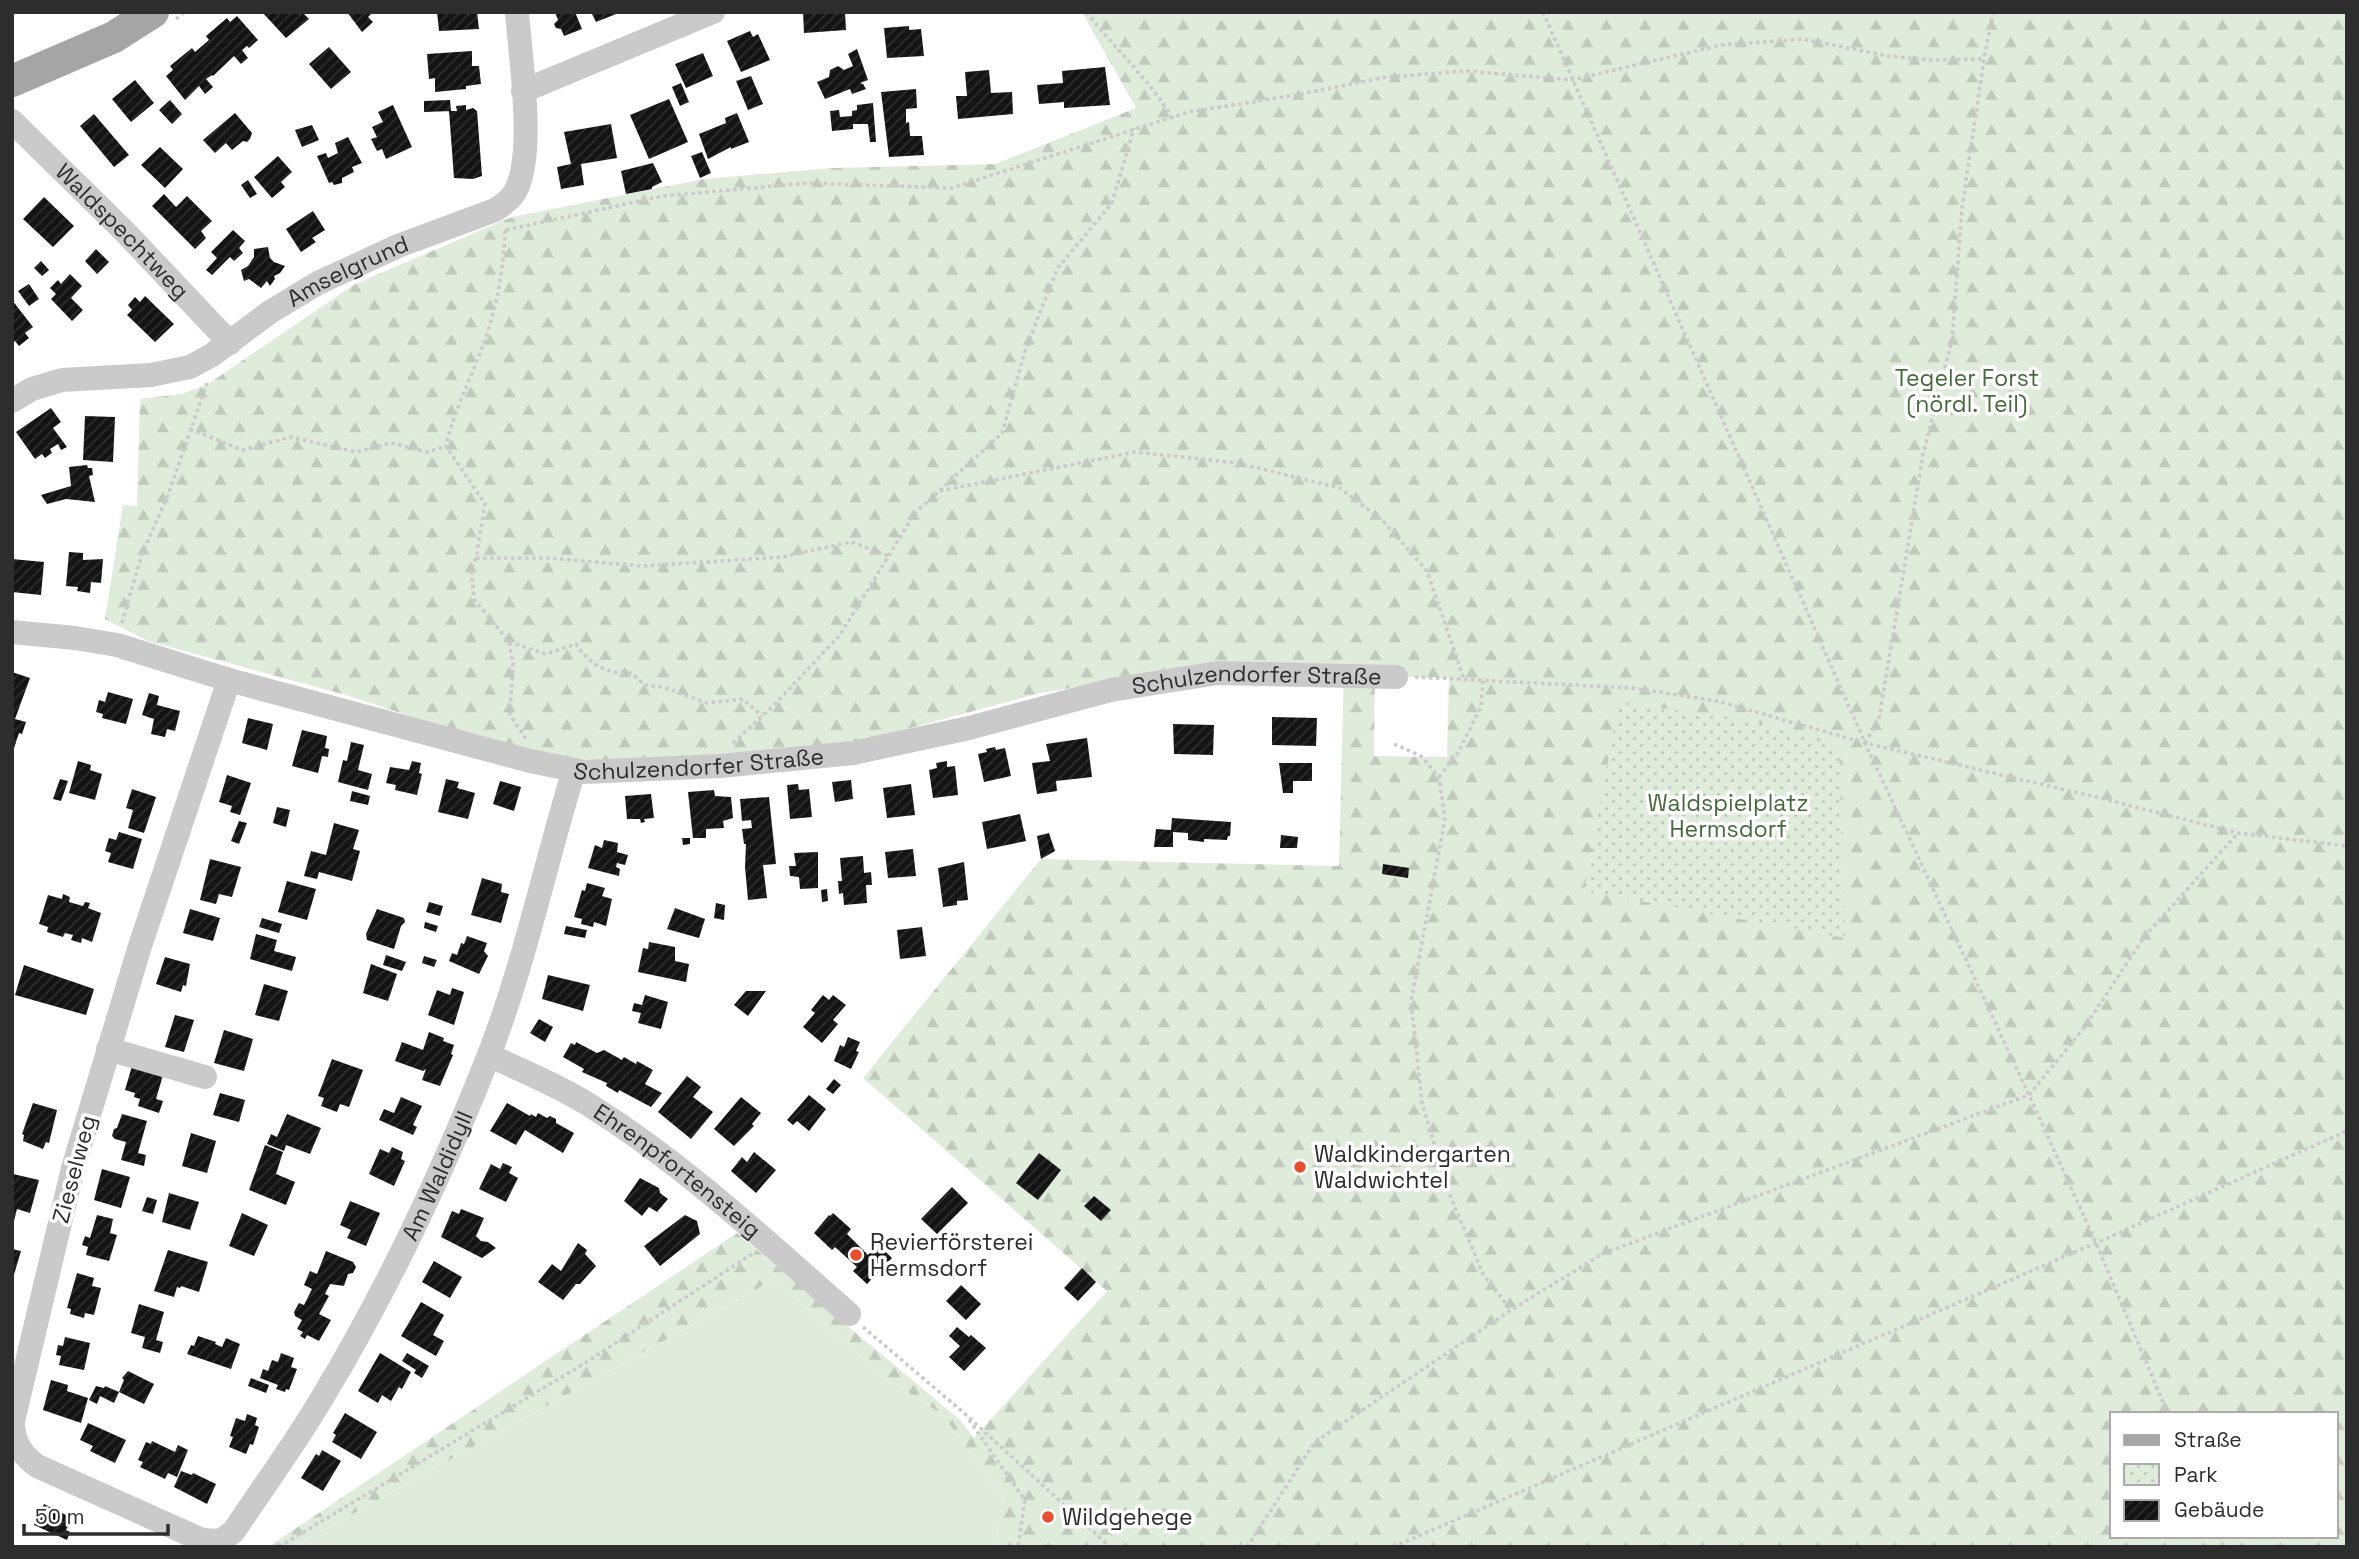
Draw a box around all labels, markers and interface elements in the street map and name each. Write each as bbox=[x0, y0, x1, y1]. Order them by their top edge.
street label: Waldspechtweg bbox=[49, 157, 196, 306]
street label: Amselgrund bbox=[281, 228, 413, 313]
park label: Tegeler Forst (nördl. Teil) bbox=[1895, 363, 2039, 419]
street label: Schulzendorfer Straße bbox=[1130, 658, 1382, 701]
street label: Schulzendorfer Straße bbox=[571, 741, 825, 787]
park label: Waldspielplatz Hermsdorf bbox=[1648, 788, 1808, 844]
street label: Ehrenpfortensteig bbox=[588, 1097, 767, 1245]
street label: Am Waldidyll bbox=[395, 1106, 480, 1246]
street label: Zieselweg bbox=[45, 1112, 103, 1226]
place label: Waldkindergarten Waldwichtel bbox=[1314, 1139, 1511, 1195]
marker: Waldkindergarten Waldwichtel bbox=[1292, 1159, 1308, 1175]
place label: Revierförsterei Hermsdorf bbox=[870, 1227, 1033, 1283]
marker: Revierförsterei Hermsdorf bbox=[848, 1247, 864, 1263]
legend bbox=[2110, 1412, 2338, 1538]
text: Straße bbox=[2174, 1426, 2242, 1453]
text: Park bbox=[2174, 1461, 2218, 1488]
scale bar bbox=[24, 1492, 168, 1536]
text: Gebäude bbox=[2174, 1496, 2264, 1523]
place label: Wildgehege bbox=[1062, 1502, 1193, 1532]
text: 50 m bbox=[35, 1503, 85, 1530]
marker: Wildgehege bbox=[1040, 1509, 1056, 1525]

